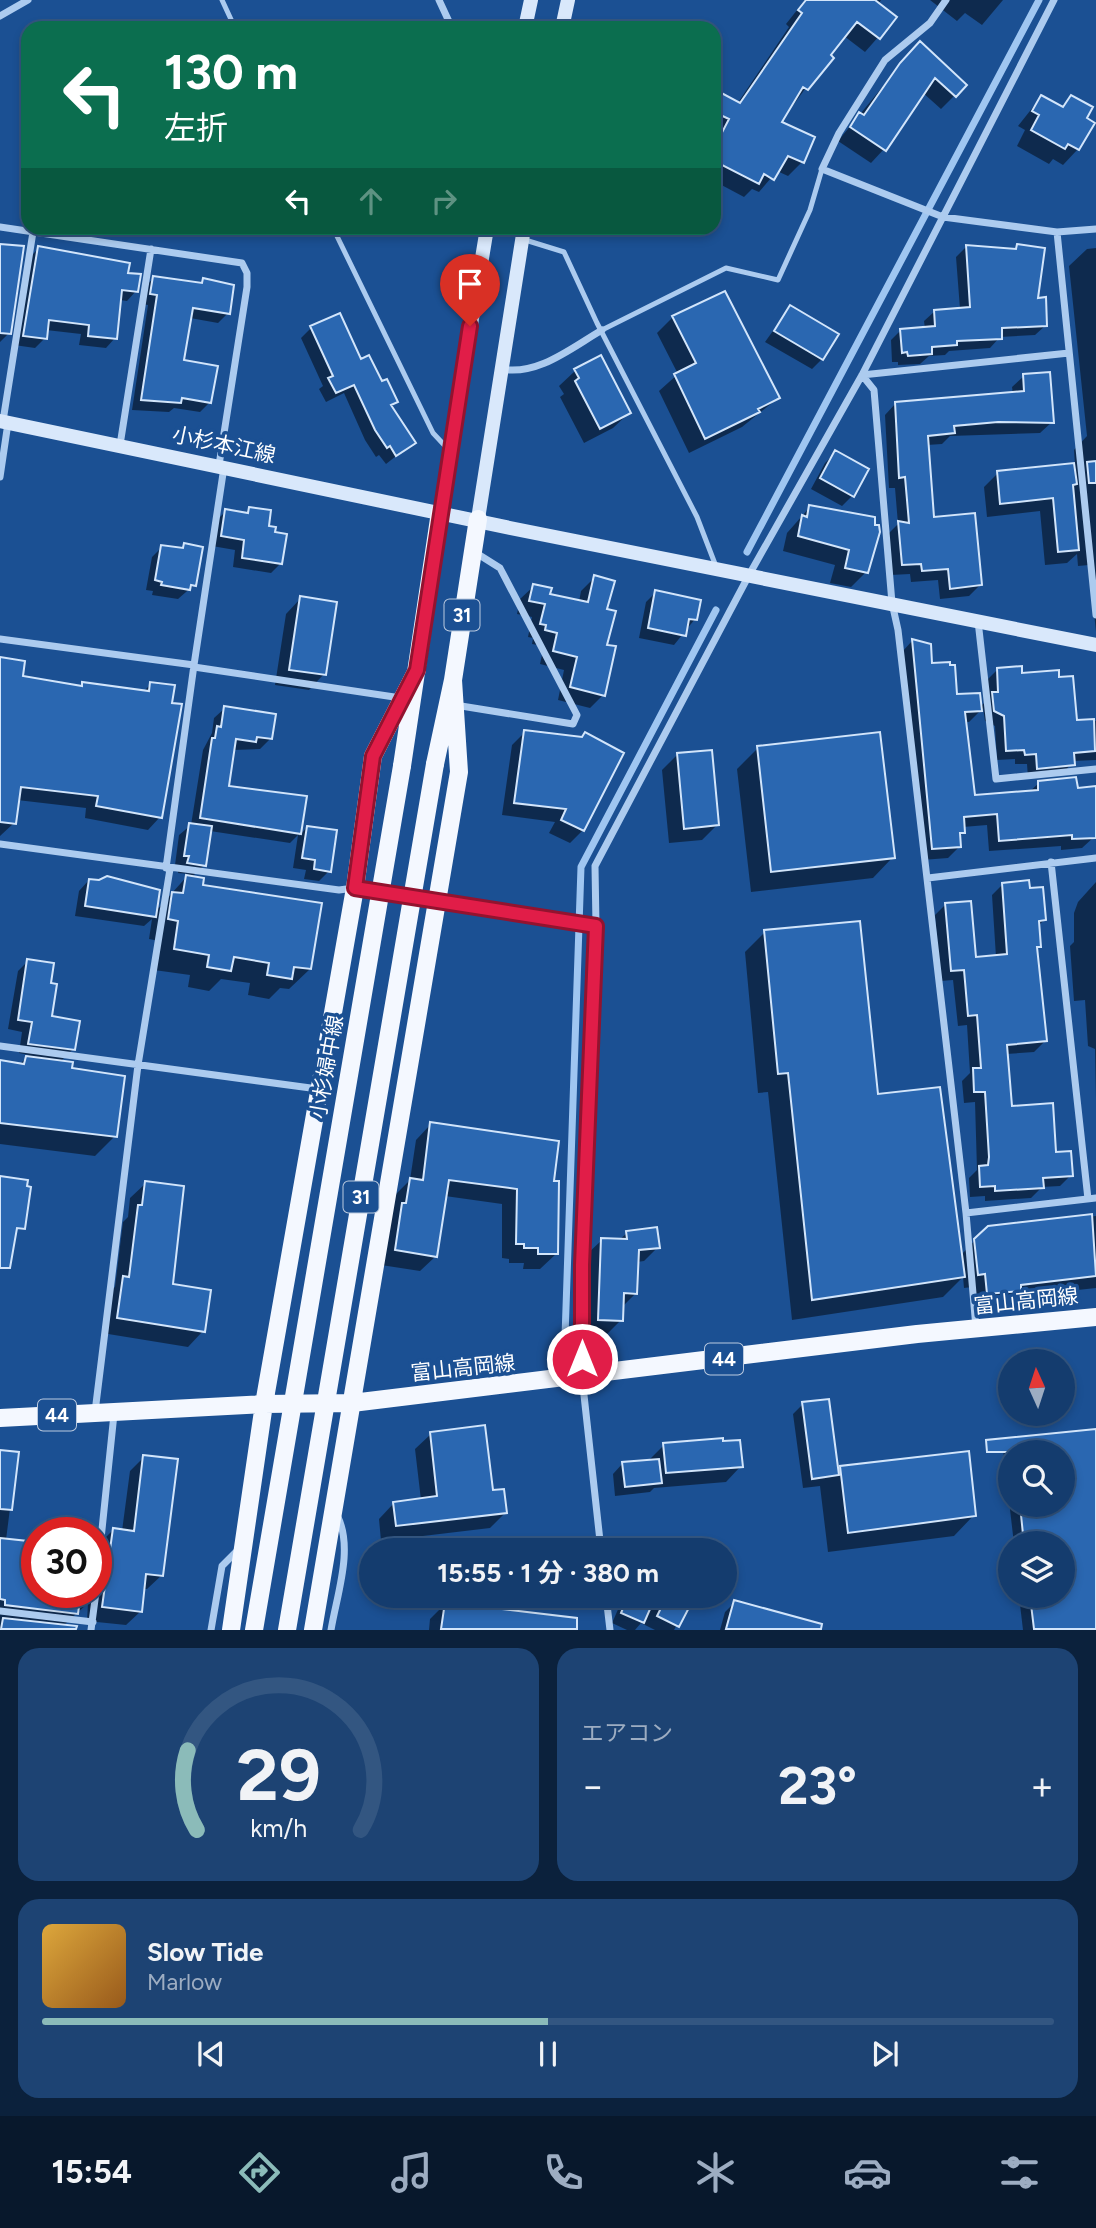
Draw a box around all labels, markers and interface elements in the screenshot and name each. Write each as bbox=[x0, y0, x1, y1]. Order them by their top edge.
text: 130 m bbox=[164, 42, 298, 101]
icon: left bbox=[49, 49, 140, 140]
text: 左折 bbox=[164, 109, 228, 147]
icon: left bbox=[279, 182, 317, 220]
icon: ahead bbox=[352, 182, 390, 220]
icon: right bbox=[425, 182, 463, 220]
pin bbox=[440, 254, 500, 326]
icon: arrive bbox=[451, 265, 489, 303]
street label: 小杉本江線 bbox=[170, 421, 278, 468]
road number: 31 bbox=[444, 600, 480, 630]
street label: 小杉婦中線 bbox=[305, 1013, 348, 1121]
road number: 31 bbox=[344, 1182, 378, 1212]
street label: 富山高岡線 bbox=[972, 1283, 1079, 1318]
position arrow bbox=[545, 1322, 619, 1396]
road number: 44 bbox=[705, 1344, 743, 1374]
north arrow bbox=[998, 1349, 1074, 1426]
map controls bbox=[998, 1349, 1075, 1608]
street label: 富山高岡線 bbox=[409, 1350, 516, 1385]
road number: 44 bbox=[38, 1400, 76, 1430]
button: search bbox=[998, 1440, 1075, 1517]
speed limit sign: 30 bbox=[21, 1517, 112, 1608]
button: layers bbox=[998, 1531, 1075, 1608]
text: 15:55 · 1 分 · 380 m bbox=[437, 1557, 659, 1589]
text: エアコン bbox=[581, 1719, 673, 1747]
text: 29 bbox=[236, 1732, 321, 1819]
text: 23° bbox=[778, 1755, 857, 1817]
text: − bbox=[581, 1763, 605, 1809]
text: + bbox=[1030, 1763, 1054, 1809]
text: km/h bbox=[250, 1813, 307, 1843]
text: Slow Tide bbox=[147, 1936, 263, 1968]
text: Marlow bbox=[147, 1968, 222, 1996]
icon: previous bbox=[192, 2035, 230, 2073]
icon: pause bbox=[529, 2035, 567, 2073]
icon: next bbox=[866, 2035, 904, 2073]
icon: directions bbox=[235, 2148, 284, 2197]
icon: music bbox=[387, 2148, 436, 2197]
icon: phone bbox=[539, 2148, 588, 2197]
icon: climate bbox=[691, 2148, 740, 2197]
icon: car bbox=[843, 2148, 892, 2197]
icon: filters bbox=[995, 2148, 1044, 2197]
text: 15:54 bbox=[52, 2153, 132, 2191]

